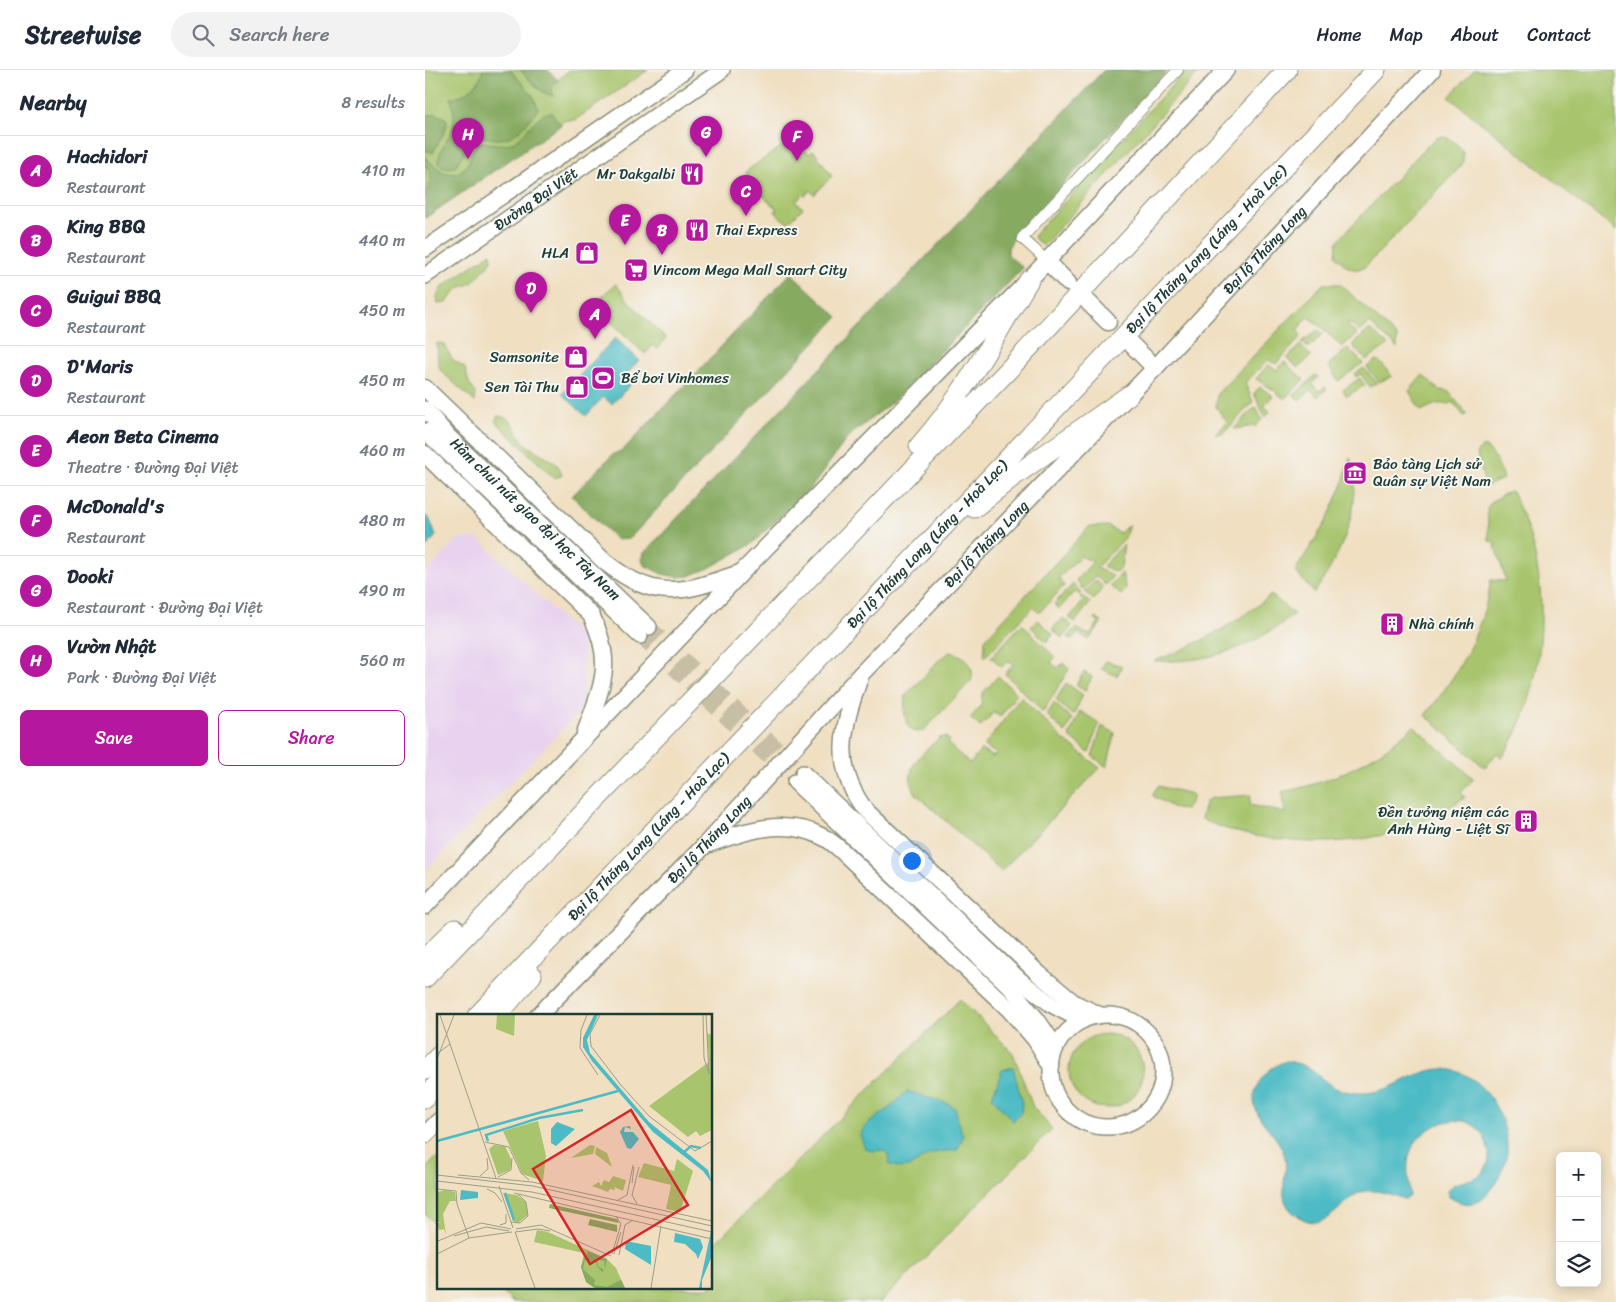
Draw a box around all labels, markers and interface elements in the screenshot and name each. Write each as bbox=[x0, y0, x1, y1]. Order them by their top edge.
search box bbox=[171, 12, 521, 57]
text: Streetwise bbox=[25, 14, 141, 56]
text: Search here bbox=[229, 18, 329, 51]
text: Home bbox=[1317, 19, 1362, 51]
text: Map bbox=[1390, 19, 1423, 51]
text: About bbox=[1451, 19, 1499, 51]
text: Contact bbox=[1527, 19, 1591, 51]
icon: search bbox=[189, 21, 217, 49]
text: Nearby bbox=[20, 84, 86, 122]
text: 8 results bbox=[342, 88, 405, 117]
pin: G bbox=[690, 116, 722, 157]
pin: H bbox=[452, 118, 484, 159]
pin: F bbox=[781, 120, 813, 161]
text: Hachidori bbox=[67, 140, 147, 173]
text: A bbox=[31, 156, 41, 185]
text: 410 m bbox=[362, 156, 405, 185]
street label: Đường Đại Việt bbox=[488, 160, 584, 238]
place label: Mr Dakgalbi bbox=[597, 161, 676, 187]
restaurant icon: Mr Dakgalbi bbox=[679, 161, 705, 187]
street label: Đại lộ Thăng Long (Láng - Hoà Lạc) bbox=[1123, 162, 1289, 338]
text: Restaurant bbox=[67, 173, 146, 202]
pin: C bbox=[730, 175, 762, 216]
street label: Đại lộ Thăng Long bbox=[1220, 202, 1310, 298]
pin: E bbox=[609, 204, 641, 245]
text: King BBQ bbox=[67, 210, 145, 243]
pin: B bbox=[646, 214, 678, 255]
restaurant icon: Thai Express bbox=[684, 217, 710, 243]
place label: Thai Express bbox=[715, 217, 798, 243]
text: B bbox=[31, 226, 41, 255]
text: 440 m bbox=[358, 226, 405, 255]
place label: HLA bbox=[542, 240, 569, 266]
shop icon: HLA bbox=[574, 240, 600, 266]
text: Restaurant bbox=[67, 243, 146, 272]
supermarket icon: Vincom Mega Mall Smart City bbox=[623, 257, 649, 283]
place label: Vincom Mega Mall Smart City bbox=[653, 257, 847, 283]
pin: D bbox=[515, 272, 547, 313]
text: Guigui BBQ bbox=[67, 280, 161, 313]
text: C bbox=[31, 296, 41, 325]
text: 450 m bbox=[359, 296, 405, 325]
pin: A bbox=[579, 298, 611, 339]
text: Restaurant bbox=[67, 313, 146, 342]
place label: Samsonite bbox=[489, 344, 559, 370]
shop icon: Samsonite bbox=[563, 344, 589, 370]
text: D'Maris bbox=[67, 350, 133, 383]
sports icon: Bể bơi Vinhomes bbox=[590, 365, 616, 391]
place label: Bể bơi Vinhomes bbox=[621, 365, 729, 391]
text: D bbox=[31, 366, 41, 395]
text: 450 m bbox=[359, 366, 405, 395]
place label: Sen Tài Thu bbox=[484, 374, 559, 400]
shop icon: Sen Tài Thu bbox=[564, 374, 590, 400]
text: Restaurant bbox=[67, 383, 146, 412]
text: Aeon Beta Cinema bbox=[67, 420, 219, 453]
street label: Hầm chui nút giao đại học Tây Nam bbox=[444, 431, 627, 607]
text: E bbox=[32, 436, 40, 465]
text: 460 m bbox=[359, 436, 405, 465]
place label: Bảo tàng Lịch sử Quân sự Việt Nam bbox=[1373, 451, 1491, 494]
text: Theatre · Đường Đại Việt bbox=[67, 453, 239, 482]
street label: Đại lộ Thăng Long (Láng - Hoà Lạc) bbox=[844, 456, 1010, 632]
museum icon: Bảo tàng Lịch sử Quân sự Việt Nam bbox=[1342, 460, 1368, 486]
text: McDonald's bbox=[67, 490, 164, 523]
street label: Đại lộ Thăng Long bbox=[940, 497, 1032, 591]
text: F bbox=[32, 506, 40, 535]
text: 480 m bbox=[359, 506, 405, 535]
text: Restaurant bbox=[67, 523, 146, 552]
text: Dooki bbox=[67, 560, 113, 593]
text: G bbox=[31, 576, 41, 605]
text: 490 m bbox=[359, 576, 405, 605]
text: Restaurant · Đường Đại Việt bbox=[67, 593, 263, 622]
building icon: Nhà chính bbox=[1379, 611, 1405, 637]
place label: Nhà chính bbox=[1409, 611, 1474, 637]
text: Vườn Nhật bbox=[67, 630, 156, 663]
text: H bbox=[30, 646, 42, 675]
text: 560 m bbox=[360, 646, 405, 675]
text: Park · Đường Đại Việt bbox=[67, 663, 217, 692]
button: Save bbox=[20, 710, 208, 766]
button: Share bbox=[218, 710, 405, 766]
street label: Đại lộ Thăng Long (Láng - Hoà Lạc) bbox=[563, 750, 733, 924]
street label: Đại lộ Thăng Long bbox=[664, 791, 754, 887]
place label: Đền tưởng niệm các Anh Hùng - Liệt Sĩ bbox=[1378, 799, 1512, 842]
building icon: Đền tưởng niệm các Anh Hùng - Liệt Sĩ bbox=[1513, 808, 1539, 834]
your location bbox=[899, 848, 925, 874]
inset map bbox=[437, 1014, 713, 1290]
map controls bbox=[1556, 1152, 1601, 1287]
button: + bbox=[1556, 1152, 1601, 1197]
button: − bbox=[1556, 1197, 1601, 1242]
button: layers bbox=[1556, 1242, 1601, 1287]

